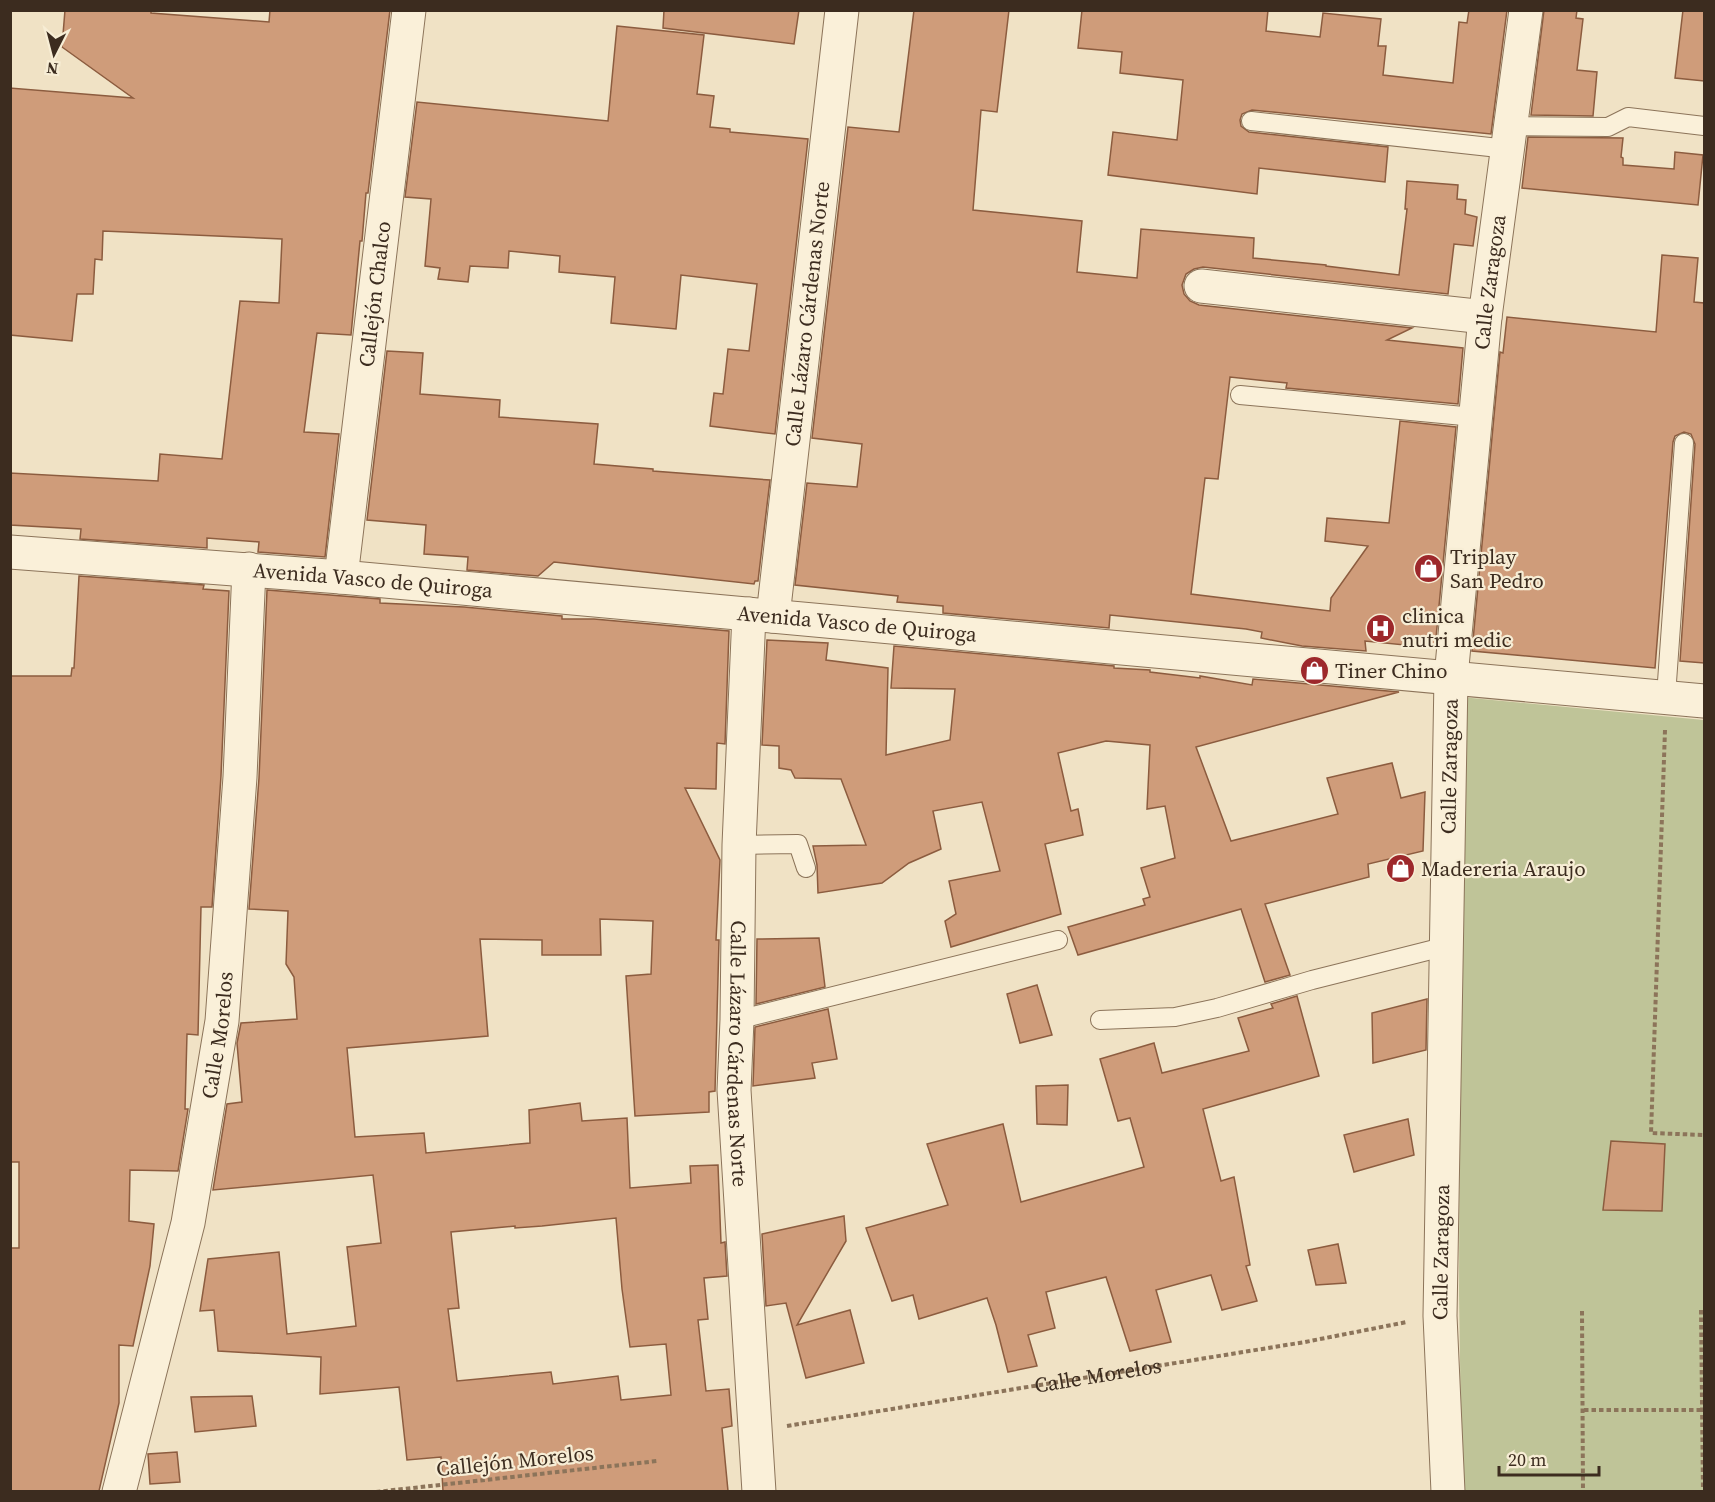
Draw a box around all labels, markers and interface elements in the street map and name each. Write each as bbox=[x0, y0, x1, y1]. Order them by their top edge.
north arrow bbox=[24, 24, 84, 84]
text: N bbox=[45, 57, 59, 80]
street label: Calle Lázaro Cárdenas Norte bbox=[777, 180, 836, 448]
street label: Calle Zaragoza bbox=[1467, 213, 1513, 351]
street label: Callejón Chalco bbox=[351, 219, 398, 369]
place label: Triplay San Pedro bbox=[1450, 542, 1544, 595]
shop icon: Triplay San Pedro bbox=[1413, 553, 1445, 585]
street label: Avenida Vasco de Quiroga bbox=[252, 555, 494, 605]
street label: Avenida Vasco de Quiroga bbox=[736, 598, 978, 649]
place label: clinica nutri medic bbox=[1402, 601, 1512, 654]
hospital icon: clinica nutri medic bbox=[1365, 612, 1397, 644]
shop icon: Tiner Chino bbox=[1298, 655, 1330, 687]
place label: Tiner Chino bbox=[1335, 656, 1448, 685]
street label: Calle Zaragoza bbox=[1433, 698, 1465, 834]
shop icon: Madereria Araujo bbox=[1384, 853, 1416, 885]
place label: Madereria Araujo bbox=[1421, 854, 1586, 883]
street label: Calle Lázaro Cárdenas Norte bbox=[720, 920, 755, 1188]
street label: Calle Morelos bbox=[194, 970, 240, 1101]
street label: Calle Zaragoza bbox=[1425, 1184, 1456, 1320]
street label: Calle Morelos bbox=[1032, 1351, 1164, 1400]
street label: Callejón Morelos bbox=[435, 1438, 595, 1483]
scale bar bbox=[1499, 1439, 1600, 1477]
text: 20 m bbox=[1508, 1447, 1546, 1472]

